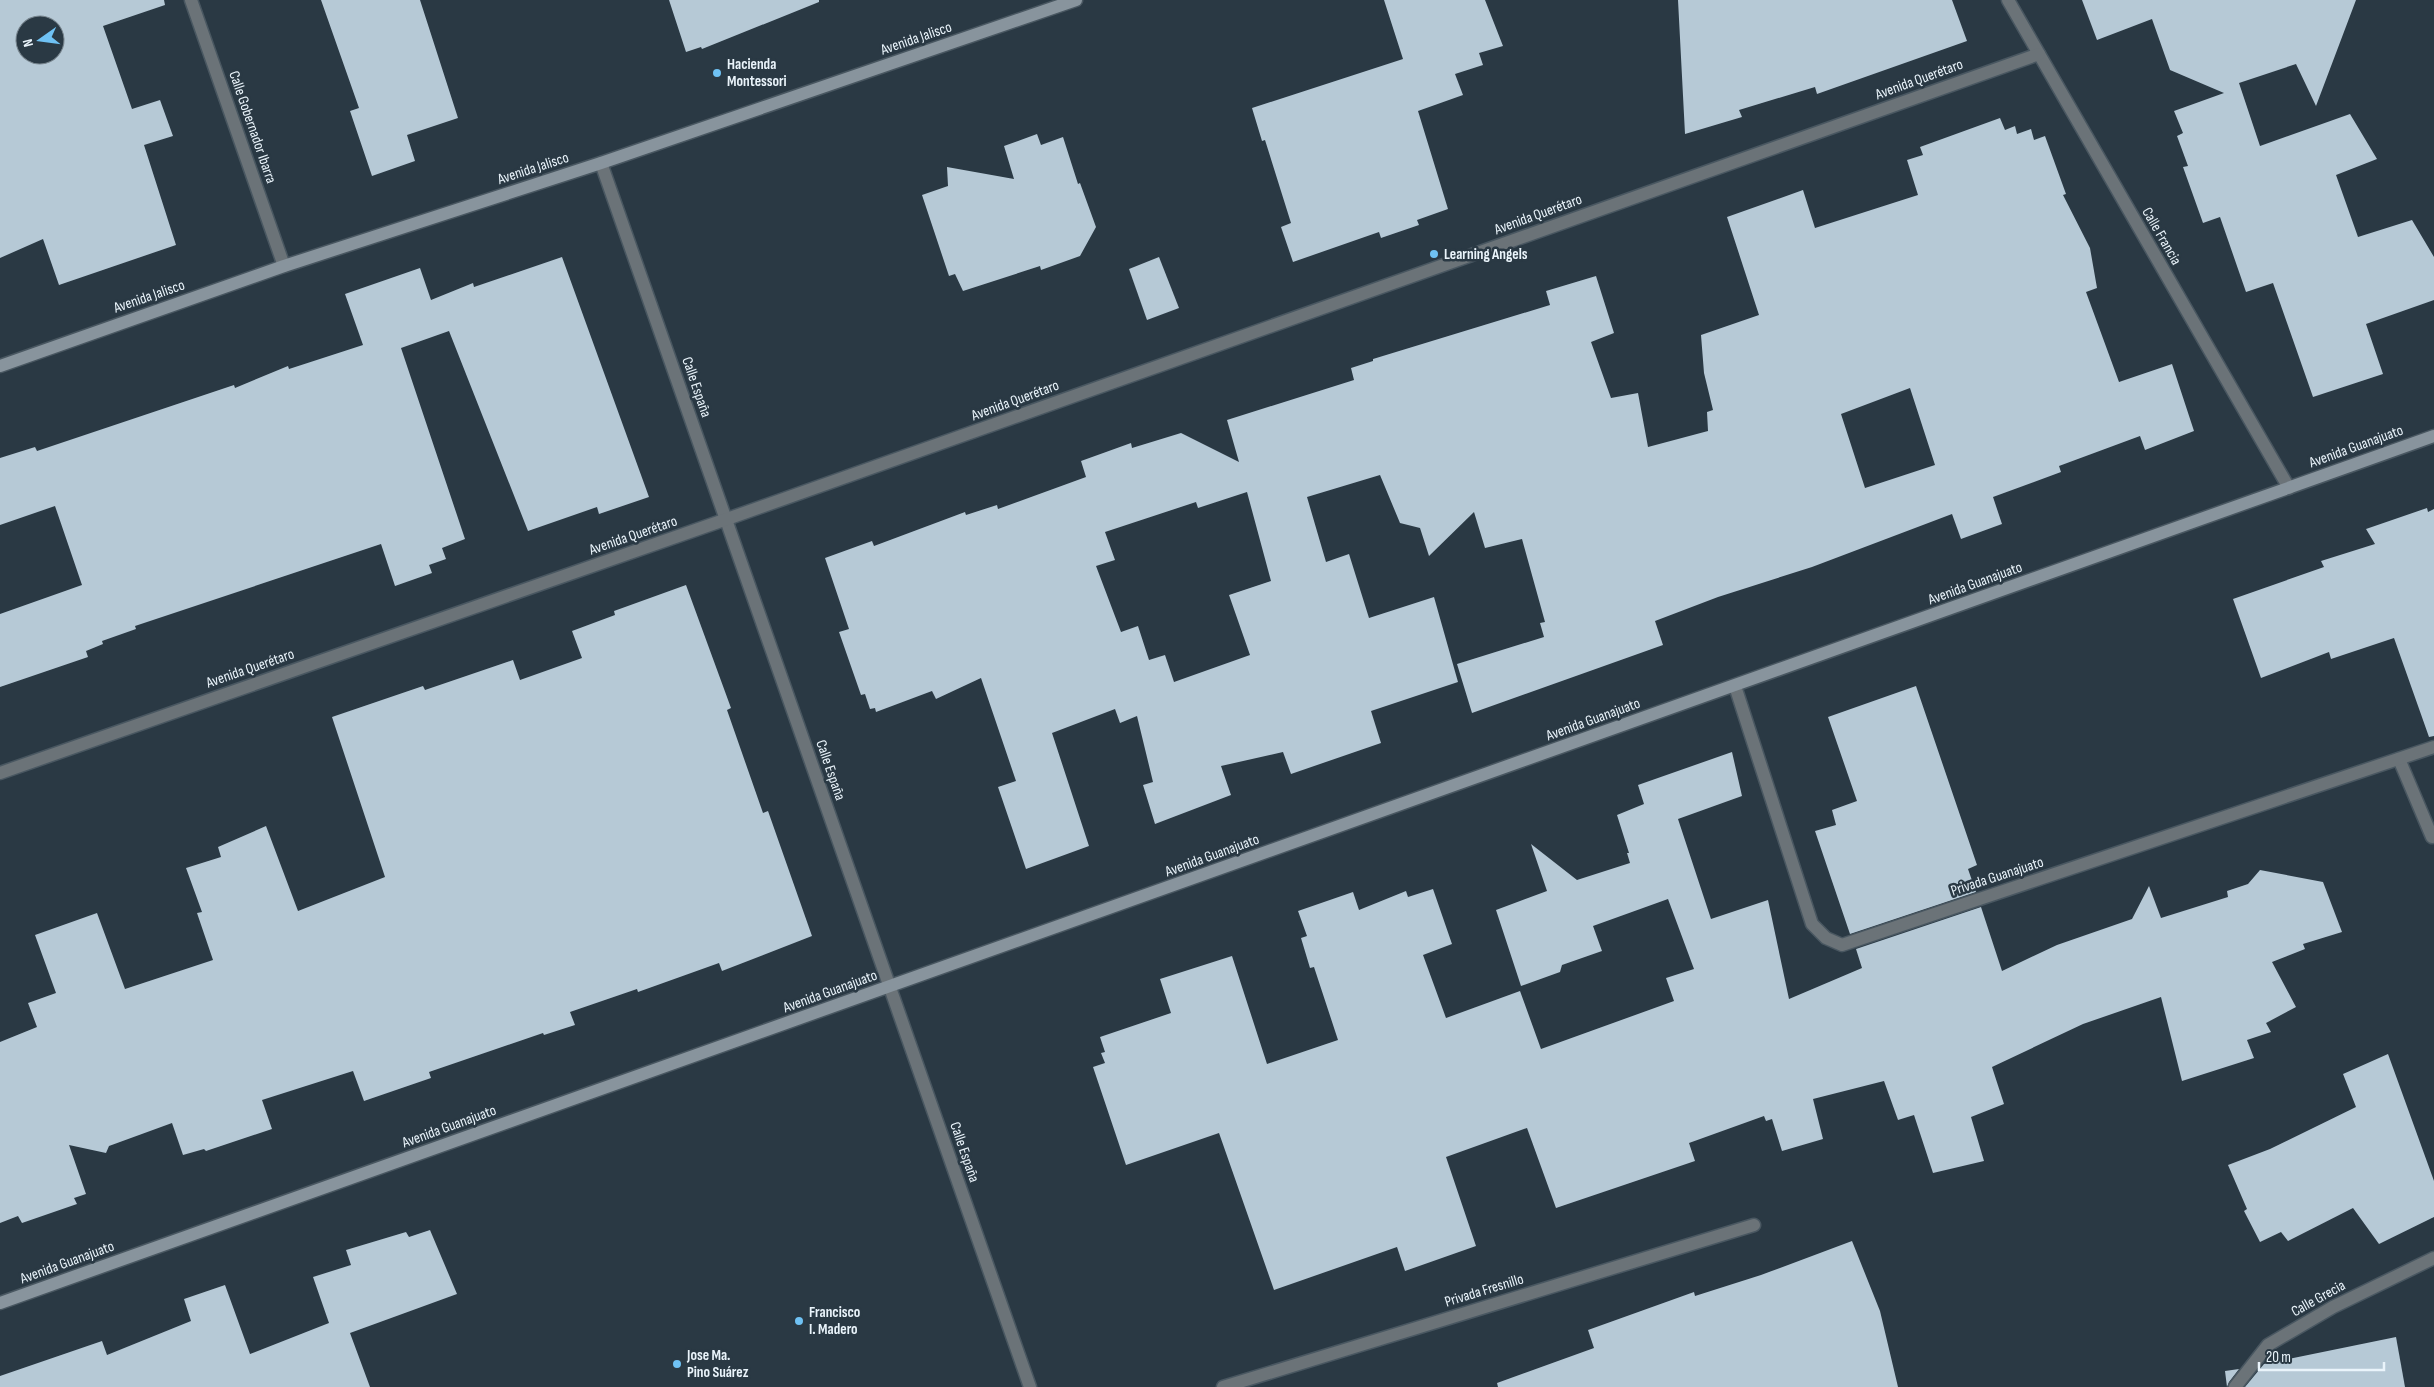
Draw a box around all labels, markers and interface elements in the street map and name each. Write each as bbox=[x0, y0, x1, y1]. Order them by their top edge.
north arrow bbox=[15, 15, 65, 65]
street label: Avenida Jalisco bbox=[877, 17, 954, 60]
text: N bbox=[19, 37, 37, 49]
place label: Hacienda Montessori bbox=[727, 55, 787, 91]
street label: Avenida Querétaro bbox=[1872, 55, 1966, 104]
marker: Hacienda Montessori bbox=[711, 67, 723, 79]
street label: Calle Gobernador Ibarra bbox=[224, 68, 281, 186]
street label: Avenida Jalisco bbox=[494, 148, 571, 189]
street label: Avenida Querétaro bbox=[1491, 190, 1585, 239]
street label: Calle Francia bbox=[2138, 204, 2186, 269]
place label: Learning Angels bbox=[1444, 245, 1528, 264]
marker: Learning Angels bbox=[1428, 248, 1440, 260]
street label: Avenida Jalisco bbox=[110, 275, 187, 318]
street label: Calle España bbox=[677, 355, 716, 420]
street label: Avenida Querétaro bbox=[968, 376, 1062, 425]
street label: Avenida Guanajuato bbox=[2306, 421, 2406, 473]
street label: Avenida Querétaro bbox=[586, 512, 680, 560]
street label: Avenida Guanajuato bbox=[1925, 558, 2025, 610]
street label: Avenida Querétaro bbox=[203, 645, 297, 693]
street label: Avenida Guanajuato bbox=[1543, 694, 1643, 746]
street label: Calle España bbox=[811, 738, 850, 803]
street label: Avenida Guanajuato bbox=[1162, 830, 1262, 882]
street label: Privada Guanajuato bbox=[1948, 853, 2046, 900]
street label: Avenida Guanajuato bbox=[780, 966, 880, 1018]
street label: Avenida Guanajuato bbox=[399, 1101, 499, 1153]
street label: Calle España bbox=[945, 1120, 984, 1185]
street label: Avenida Guanajuato bbox=[17, 1237, 117, 1289]
street label: Privada Fresnillo bbox=[1442, 1269, 1526, 1311]
street label: Calle Grecia bbox=[2288, 1276, 2349, 1321]
place label: Francisco I. Madero bbox=[809, 1303, 860, 1339]
marker: Francisco I. Madero bbox=[793, 1315, 805, 1327]
scale bar bbox=[2259, 1340, 2384, 1372]
place label: Jose Ma. Pino Suárez bbox=[686, 1346, 749, 1382]
text: 20 m bbox=[2266, 1348, 2291, 1367]
marker: Jose Ma. Pino Suárez bbox=[671, 1358, 683, 1370]

